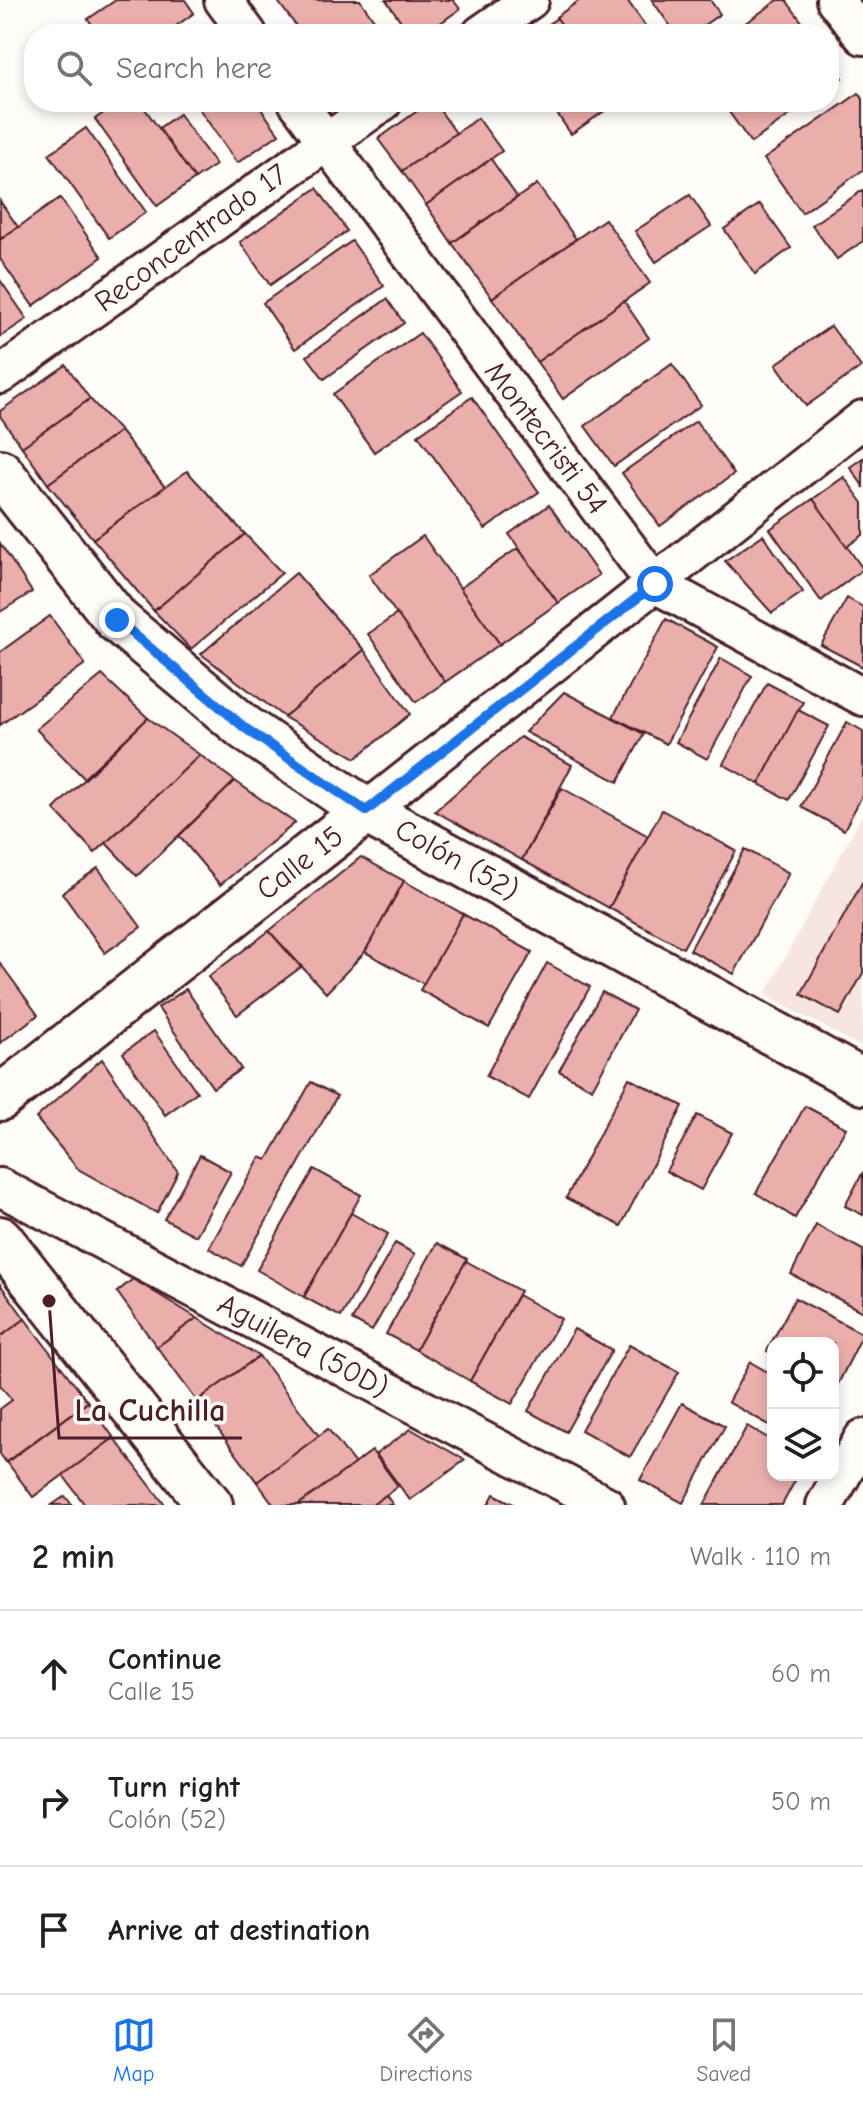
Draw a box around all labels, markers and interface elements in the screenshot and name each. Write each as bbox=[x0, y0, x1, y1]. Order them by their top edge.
search box bbox=[24, 24, 839, 112]
icon: search bbox=[52, 46, 96, 90]
text: Search here bbox=[116, 51, 272, 86]
street label: Reconcentrado 17 bbox=[88, 157, 294, 319]
street label: Montecristi 54 bbox=[477, 355, 615, 521]
route start bbox=[637, 566, 673, 602]
route end bbox=[99, 602, 135, 638]
street label: Colón (52) bbox=[389, 812, 525, 908]
street label: Calle 15 bbox=[250, 818, 350, 908]
street label: Aguilera (50D) bbox=[212, 1286, 394, 1406]
map controls bbox=[767, 1337, 839, 1481]
button: locate bbox=[767, 1337, 839, 1409]
callout: La Cuchilla bbox=[59, 1382, 242, 1438]
text: La Cuchilla bbox=[75, 1392, 225, 1429]
button: layers bbox=[767, 1409, 839, 1481]
text: 2 min bbox=[32, 1537, 115, 1577]
text: Walk · 110 m bbox=[690, 1542, 831, 1572]
text: Continue bbox=[108, 1642, 222, 1677]
icon: ahead bbox=[32, 1652, 76, 1696]
text: 60 m bbox=[771, 1659, 831, 1689]
text: Calle 15 bbox=[108, 1677, 195, 1707]
text: Turn right bbox=[108, 1770, 240, 1805]
icon: right bbox=[32, 1780, 76, 1824]
text: 50 m bbox=[771, 1787, 831, 1817]
text: Colón (52) bbox=[108, 1805, 226, 1835]
icon: arrive bbox=[32, 1908, 76, 1952]
text: Arrive at destination bbox=[108, 1913, 370, 1948]
tab: Map bbox=[112, 2013, 156, 2087]
tab: Directions bbox=[380, 2013, 473, 2087]
tab: Saved bbox=[696, 2013, 751, 2087]

